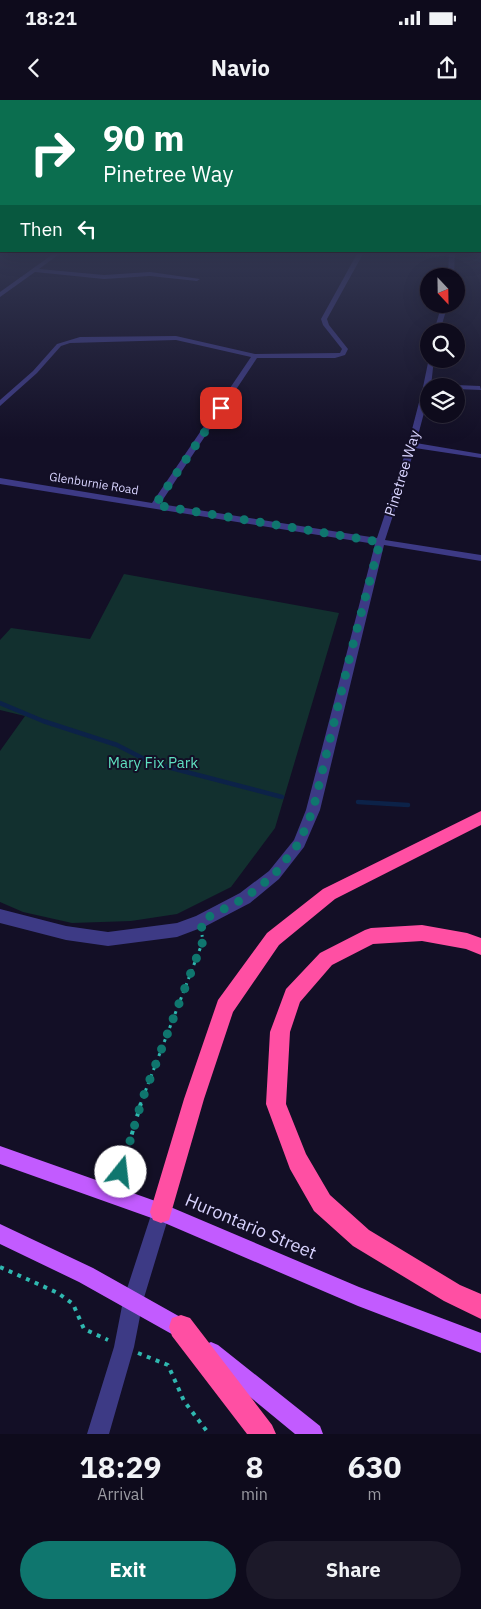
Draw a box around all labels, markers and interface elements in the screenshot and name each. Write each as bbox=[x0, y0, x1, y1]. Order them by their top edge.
text: 18:21 bbox=[25, 6, 77, 30]
text: Navio bbox=[211, 53, 270, 82]
icon: back bbox=[20, 54, 48, 82]
icon: share bbox=[433, 54, 461, 82]
text: 90 m bbox=[103, 115, 185, 161]
icon: right bbox=[20, 120, 85, 185]
text: Pinetree Way bbox=[103, 159, 233, 188]
icon: left bbox=[73, 215, 101, 243]
text: Then bbox=[20, 217, 63, 241]
north arrow bbox=[420, 268, 465, 312]
map controls bbox=[420, 268, 465, 423]
button: search bbox=[420, 323, 465, 368]
button: layers bbox=[420, 378, 465, 423]
pin bbox=[200, 387, 242, 429]
icon: arrive bbox=[207, 394, 235, 422]
street label: Pinetree Way bbox=[380, 427, 424, 518]
street label: Glenburnie Road bbox=[48, 469, 140, 497]
park label: Mary Fix Park bbox=[108, 753, 198, 772]
position arrow bbox=[94, 1145, 146, 1197]
street label: Hurontario Street bbox=[182, 1188, 320, 1264]
text: 18:29 bbox=[80, 1447, 161, 1486]
text: 8 bbox=[245, 1447, 263, 1486]
text: 630 bbox=[347, 1447, 401, 1486]
text: Arrival bbox=[97, 1484, 144, 1504]
text: min bbox=[241, 1484, 268, 1504]
text: m bbox=[367, 1484, 381, 1504]
button: Exit bbox=[20, 1541, 236, 1599]
button: Share bbox=[246, 1541, 461, 1599]

